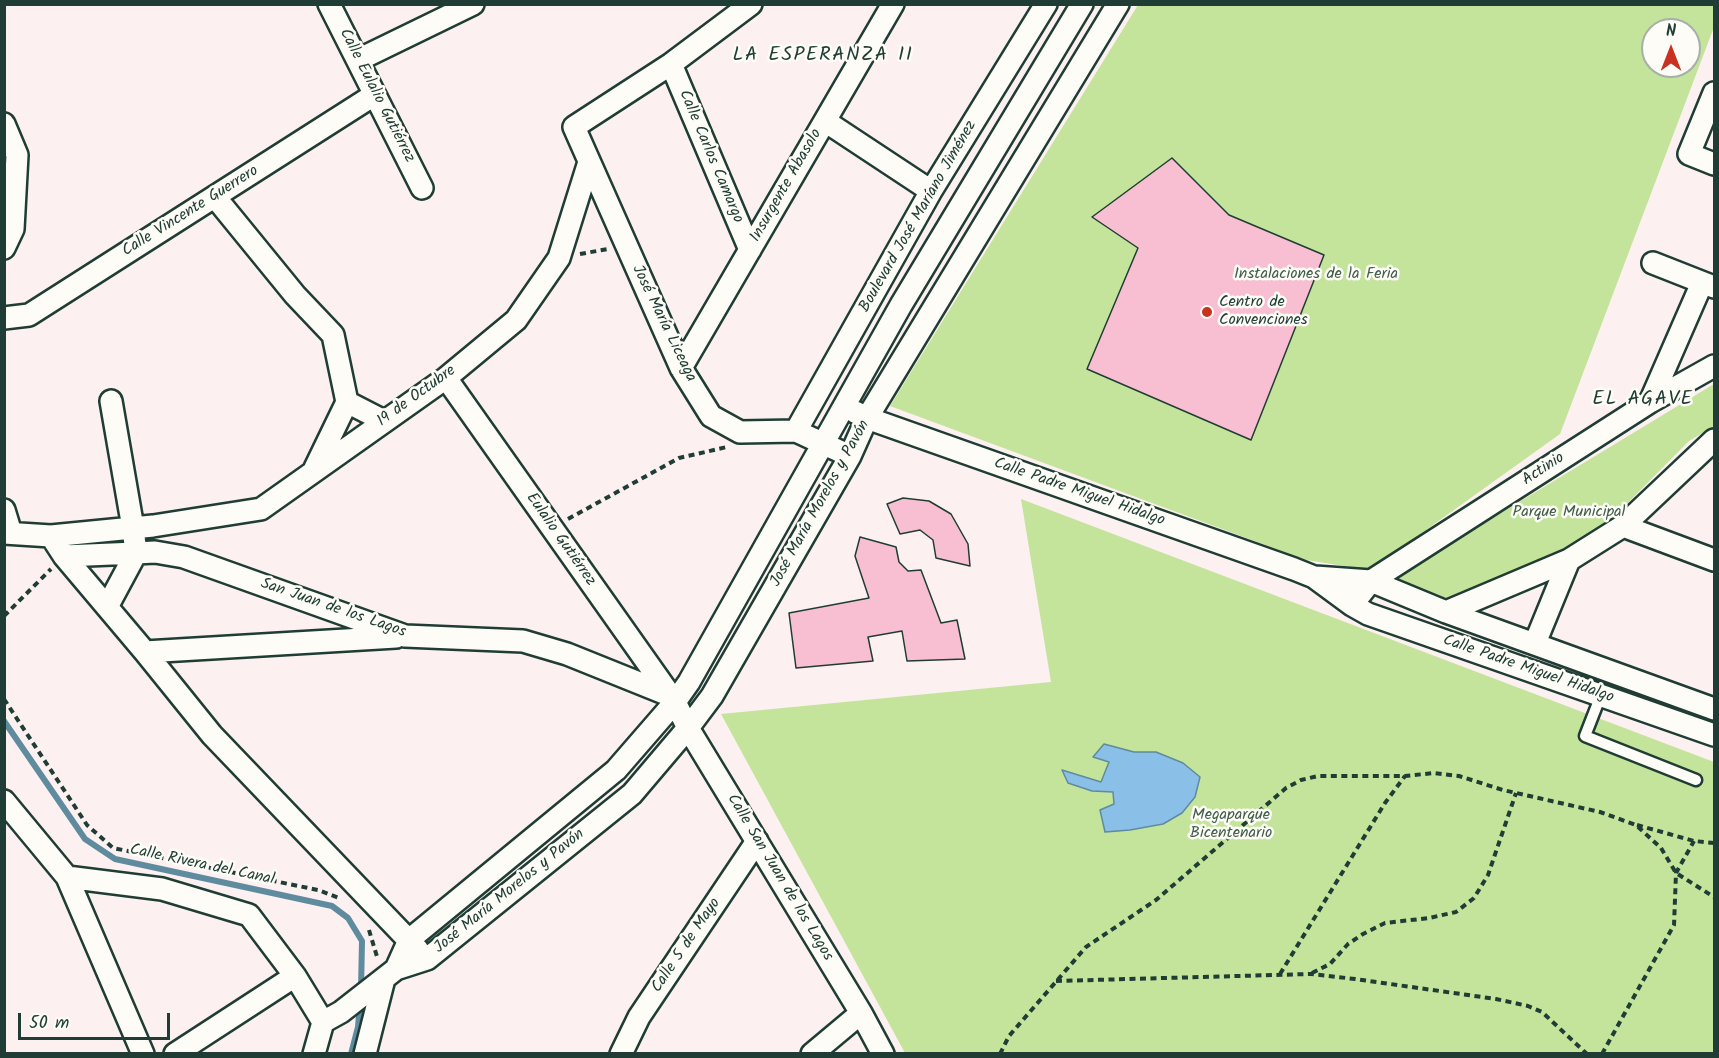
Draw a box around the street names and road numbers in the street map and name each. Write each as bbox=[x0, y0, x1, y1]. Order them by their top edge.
street label: Calle Eulalio Gutiérrez bbox=[334, 26, 418, 166]
street label: Calle Carlos Camargo bbox=[673, 88, 747, 226]
street label: Boulevard José Maríano Jiménez bbox=[856, 118, 982, 316]
street label: Insurgente Abasolo bbox=[747, 126, 827, 246]
street label: Calle Vincente Guerrero bbox=[119, 162, 263, 262]
street label: José María Liceaga bbox=[626, 262, 700, 386]
street label: 19 de Octubre bbox=[374, 362, 460, 432]
street label: José María Morelos y Pavón bbox=[767, 417, 875, 591]
street label: Actinio bbox=[1519, 449, 1569, 491]
street label: Calle Padre Miguel Hidalgo bbox=[991, 455, 1167, 531]
street label: Eulalio Gutiérrez bbox=[521, 490, 599, 590]
street label: San Juan de los Lagos bbox=[258, 575, 408, 643]
street label: Calle Padre Miguel Hidalgo bbox=[1440, 632, 1616, 708]
street label: Calle San Juan de los Lagos bbox=[722, 791, 836, 965]
street label: José María Morelos y Pavón bbox=[431, 826, 589, 958]
street label: Calle Rivera del Canal bbox=[128, 841, 276, 891]
street label: Calle 5 de Mayo bbox=[648, 895, 726, 997]

